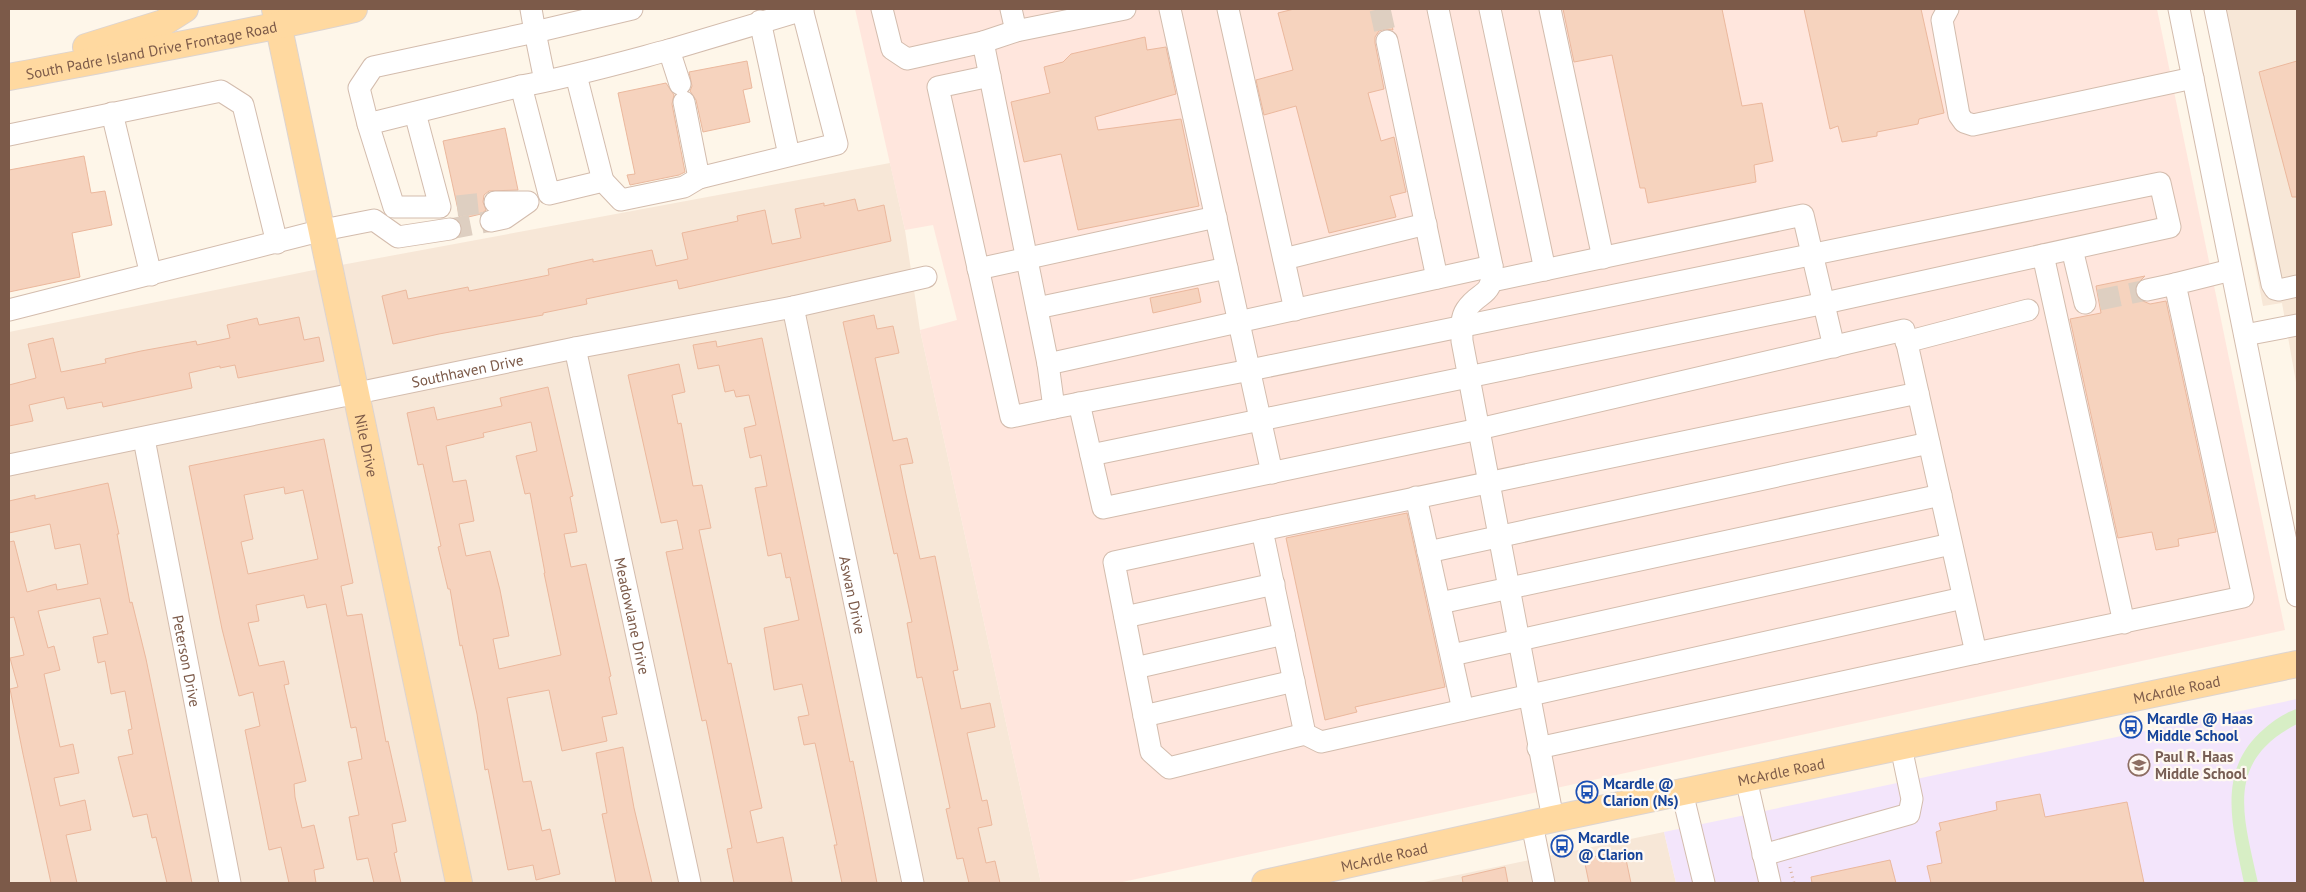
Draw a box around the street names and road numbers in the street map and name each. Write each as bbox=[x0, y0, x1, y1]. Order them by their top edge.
street label: South Padre Island Drive Frontage Road bbox=[24, 16, 279, 83]
street label: Southhaven Drive bbox=[410, 349, 525, 391]
street label: Nile Drive bbox=[351, 412, 383, 479]
street label: Aswan Drive bbox=[836, 554, 870, 636]
street label: Meadowlane Drive bbox=[611, 556, 654, 676]
street label: Peterson Drive bbox=[169, 613, 205, 709]
street label: McArdle Road bbox=[2131, 671, 2222, 707]
street label: McArdle Road bbox=[1736, 753, 1826, 790]
street label: McArdle Road bbox=[1339, 838, 1429, 875]

